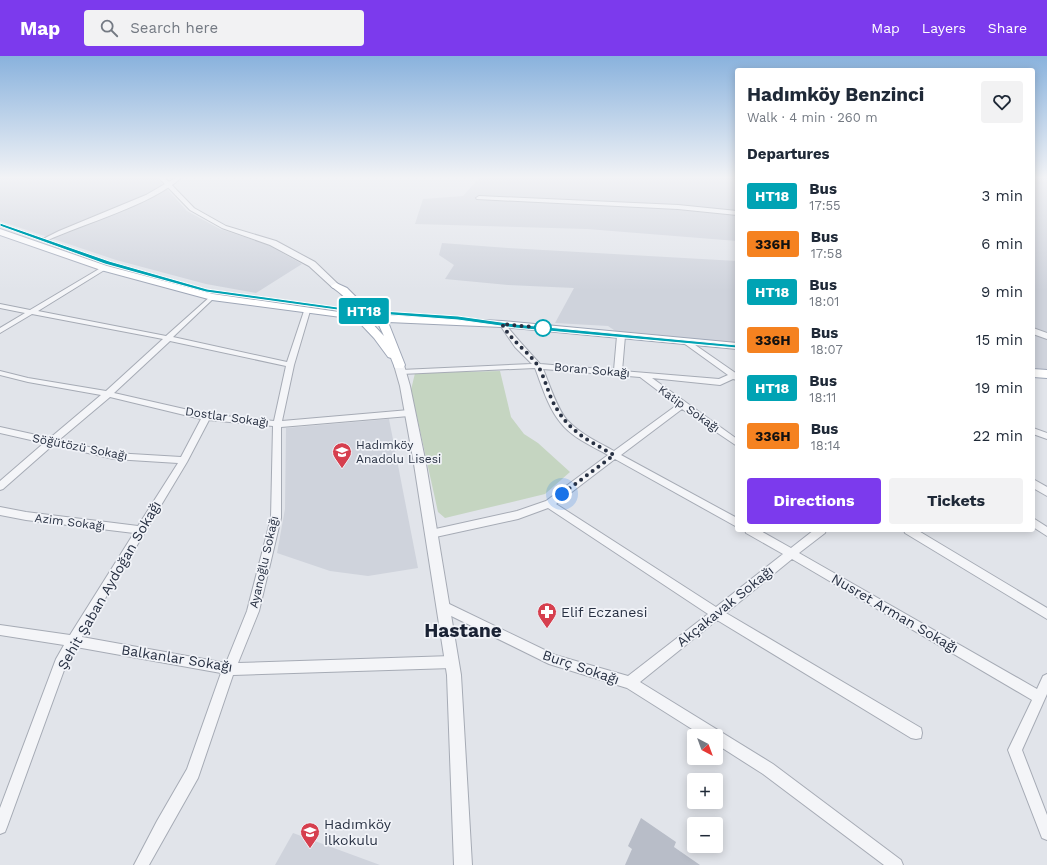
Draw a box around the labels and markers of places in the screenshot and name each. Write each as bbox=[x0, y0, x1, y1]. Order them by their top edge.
unlabelled marker bbox=[534, 319, 552, 337]
place label: Hadımköy Anadolu Lisesi bbox=[356, 438, 441, 466]
school or university icon: Hadımköy Anadolu Lisesi bbox=[331, 441, 353, 469]
pharmacy icon: Elif Eczanesi bbox=[536, 601, 558, 629]
place label: Elif Eczanesi bbox=[561, 604, 647, 620]
place label: Hadımköy İlkokulu bbox=[324, 816, 392, 848]
school or university icon: Hadımköy İlkokulu bbox=[299, 821, 321, 849]

